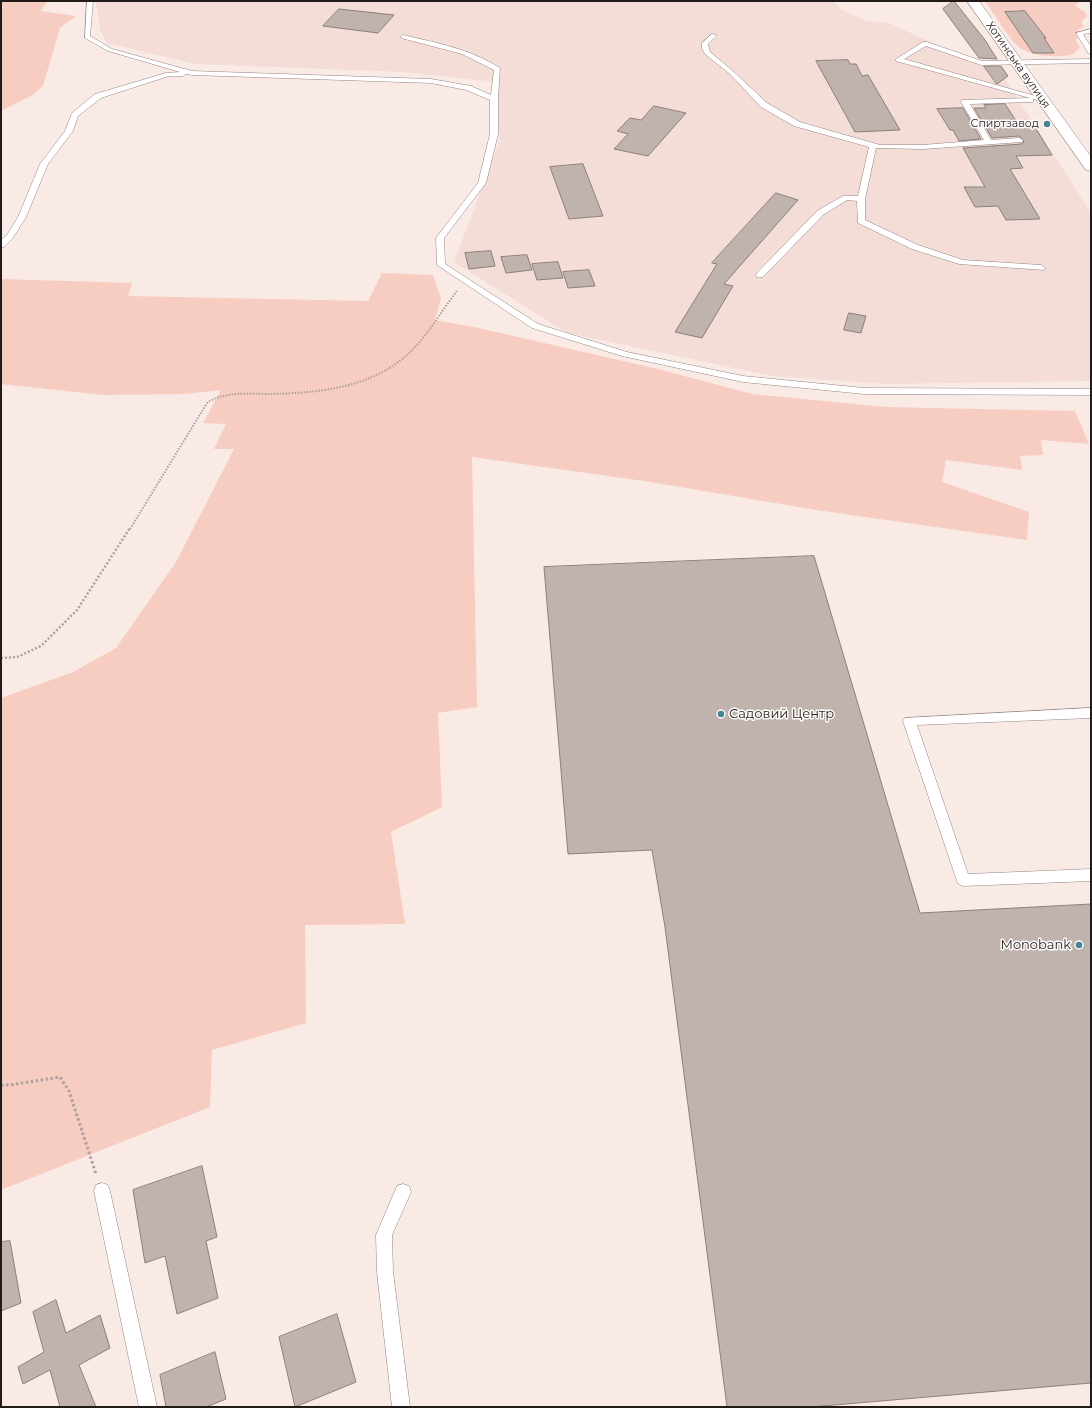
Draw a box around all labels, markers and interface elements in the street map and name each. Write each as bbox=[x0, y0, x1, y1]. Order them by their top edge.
street label: Хотинська вулиця bbox=[983, 19, 1053, 111]
place label: Спиртзавод bbox=[971, 117, 1039, 131]
marker: Спиртзавод bbox=[1042, 119, 1052, 129]
place label: Садовий Центр bbox=[729, 706, 834, 722]
marker: Садовий Центр bbox=[716, 709, 726, 719]
place label: Monobank bbox=[1000, 937, 1071, 953]
marker: Monobank bbox=[1074, 940, 1084, 950]

